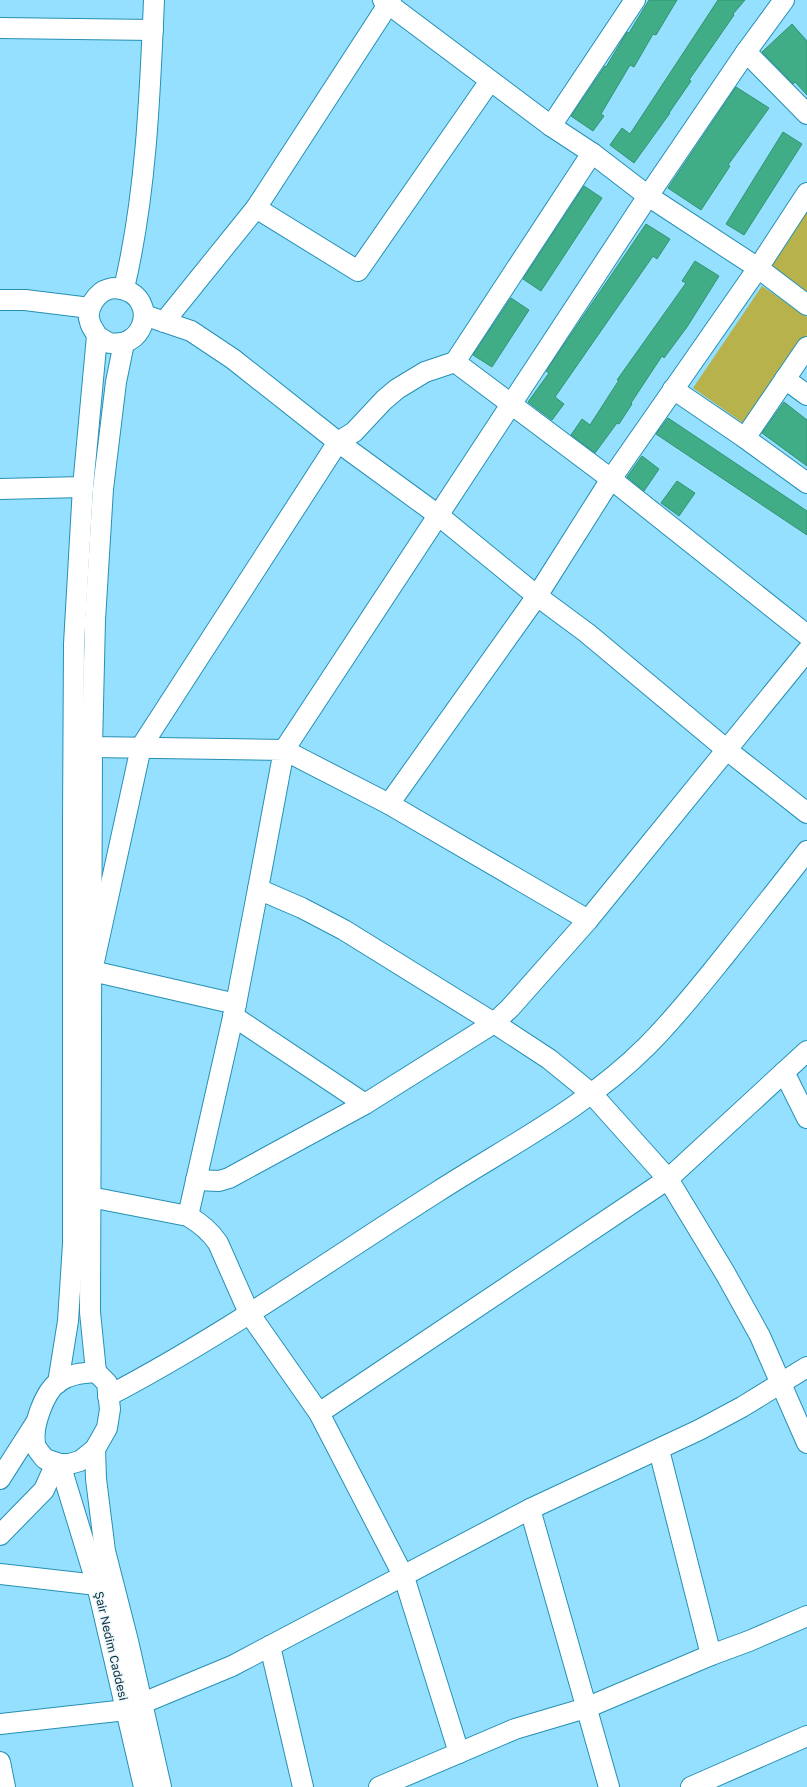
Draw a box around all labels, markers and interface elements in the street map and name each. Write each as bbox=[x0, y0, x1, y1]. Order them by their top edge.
street label: Şair Nedim Caddesi bbox=[92, 1590, 131, 1702]

